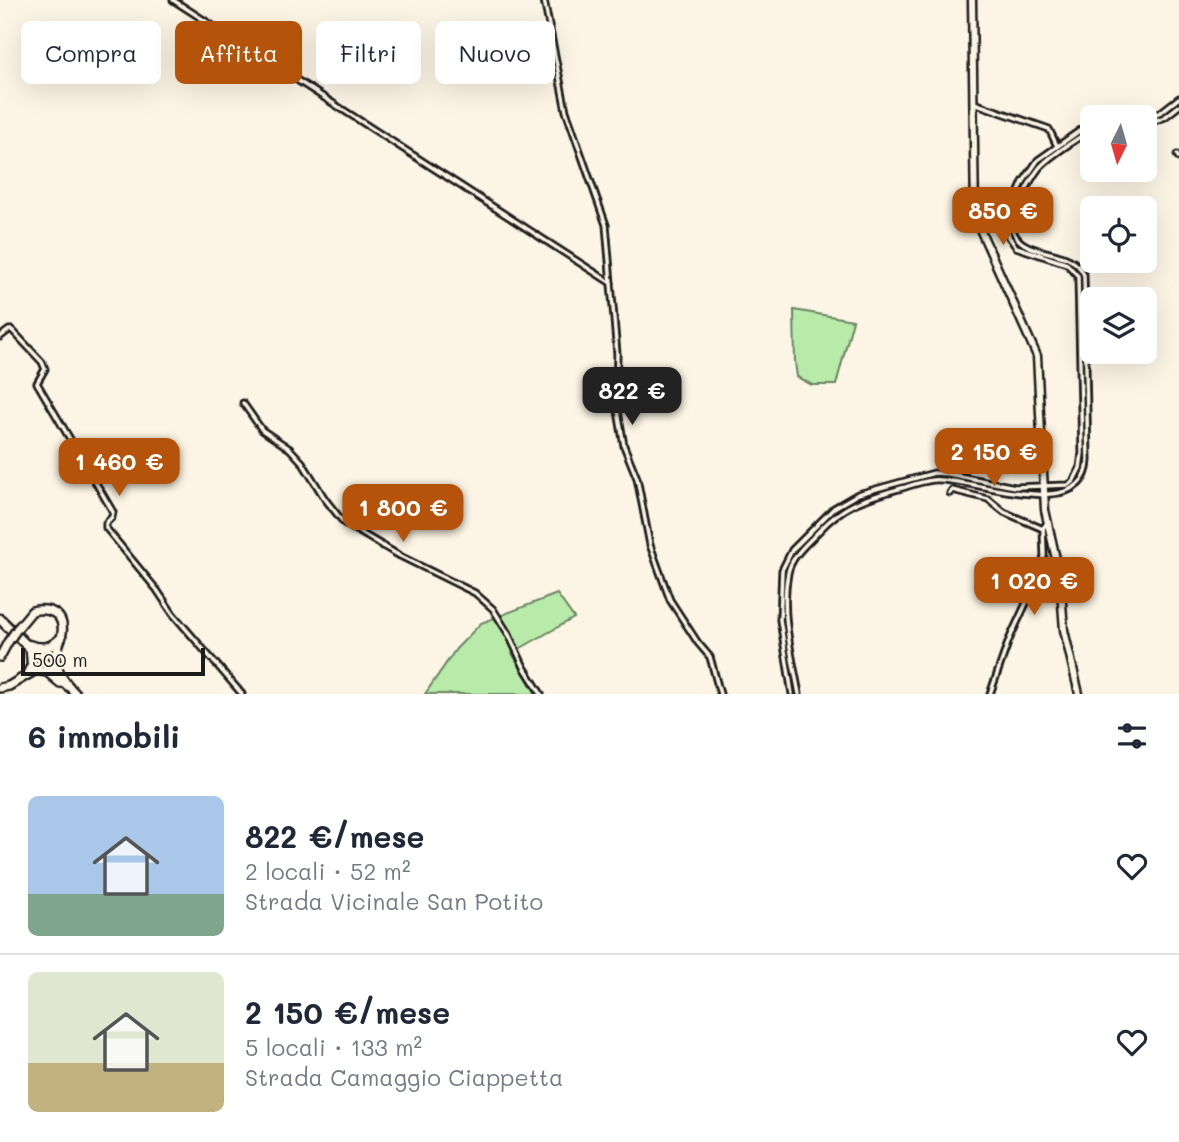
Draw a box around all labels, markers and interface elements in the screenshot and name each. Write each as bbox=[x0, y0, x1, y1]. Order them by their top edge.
chip: Compra bbox=[21, 21, 161, 84]
chip: Affitta bbox=[175, 21, 302, 84]
chip: Filtri bbox=[316, 21, 421, 84]
chip: Nuovo bbox=[435, 21, 555, 84]
north arrow bbox=[1080, 105, 1157, 182]
map controls bbox=[1080, 105, 1157, 364]
pin: 850 € bbox=[954, 188, 1052, 247]
text: 850 € bbox=[968, 195, 1038, 225]
button: locate bbox=[1080, 196, 1157, 273]
button: layers bbox=[1080, 287, 1157, 364]
pin: 822 € bbox=[583, 368, 681, 427]
text: 822 € bbox=[599, 375, 665, 405]
pin: 2 150 € bbox=[929, 428, 1059, 488]
text: 2 150 € bbox=[951, 436, 1037, 466]
pin: 1 460 € bbox=[54, 438, 184, 498]
text: 1 460 € bbox=[75, 446, 163, 476]
pin: 1 800 € bbox=[338, 484, 468, 544]
text: 1 800 € bbox=[358, 492, 448, 522]
pin: 1 020 € bbox=[969, 558, 1099, 617]
text: 1 020 € bbox=[990, 565, 1078, 595]
scale bar bbox=[21, 645, 205, 677]
text: 500 m bbox=[32, 647, 88, 672]
text: 6 immobili bbox=[28, 716, 180, 756]
icon: filters bbox=[1113, 717, 1151, 755]
text: 822 €/mese bbox=[245, 816, 425, 856]
icon: home bbox=[84, 824, 168, 908]
icon: heart bbox=[1113, 847, 1151, 885]
text: 2 locali · 52 m² bbox=[245, 856, 411, 886]
text: Strada Vicinale San Potito bbox=[245, 886, 543, 916]
text: 2 150 €/mese bbox=[245, 992, 450, 1032]
icon: home bbox=[84, 1000, 168, 1084]
icon: heart bbox=[1113, 1023, 1151, 1061]
text: 5 locali · 133 m² bbox=[245, 1032, 422, 1062]
text: Strada Camaggio Ciappetta bbox=[245, 1062, 563, 1092]

